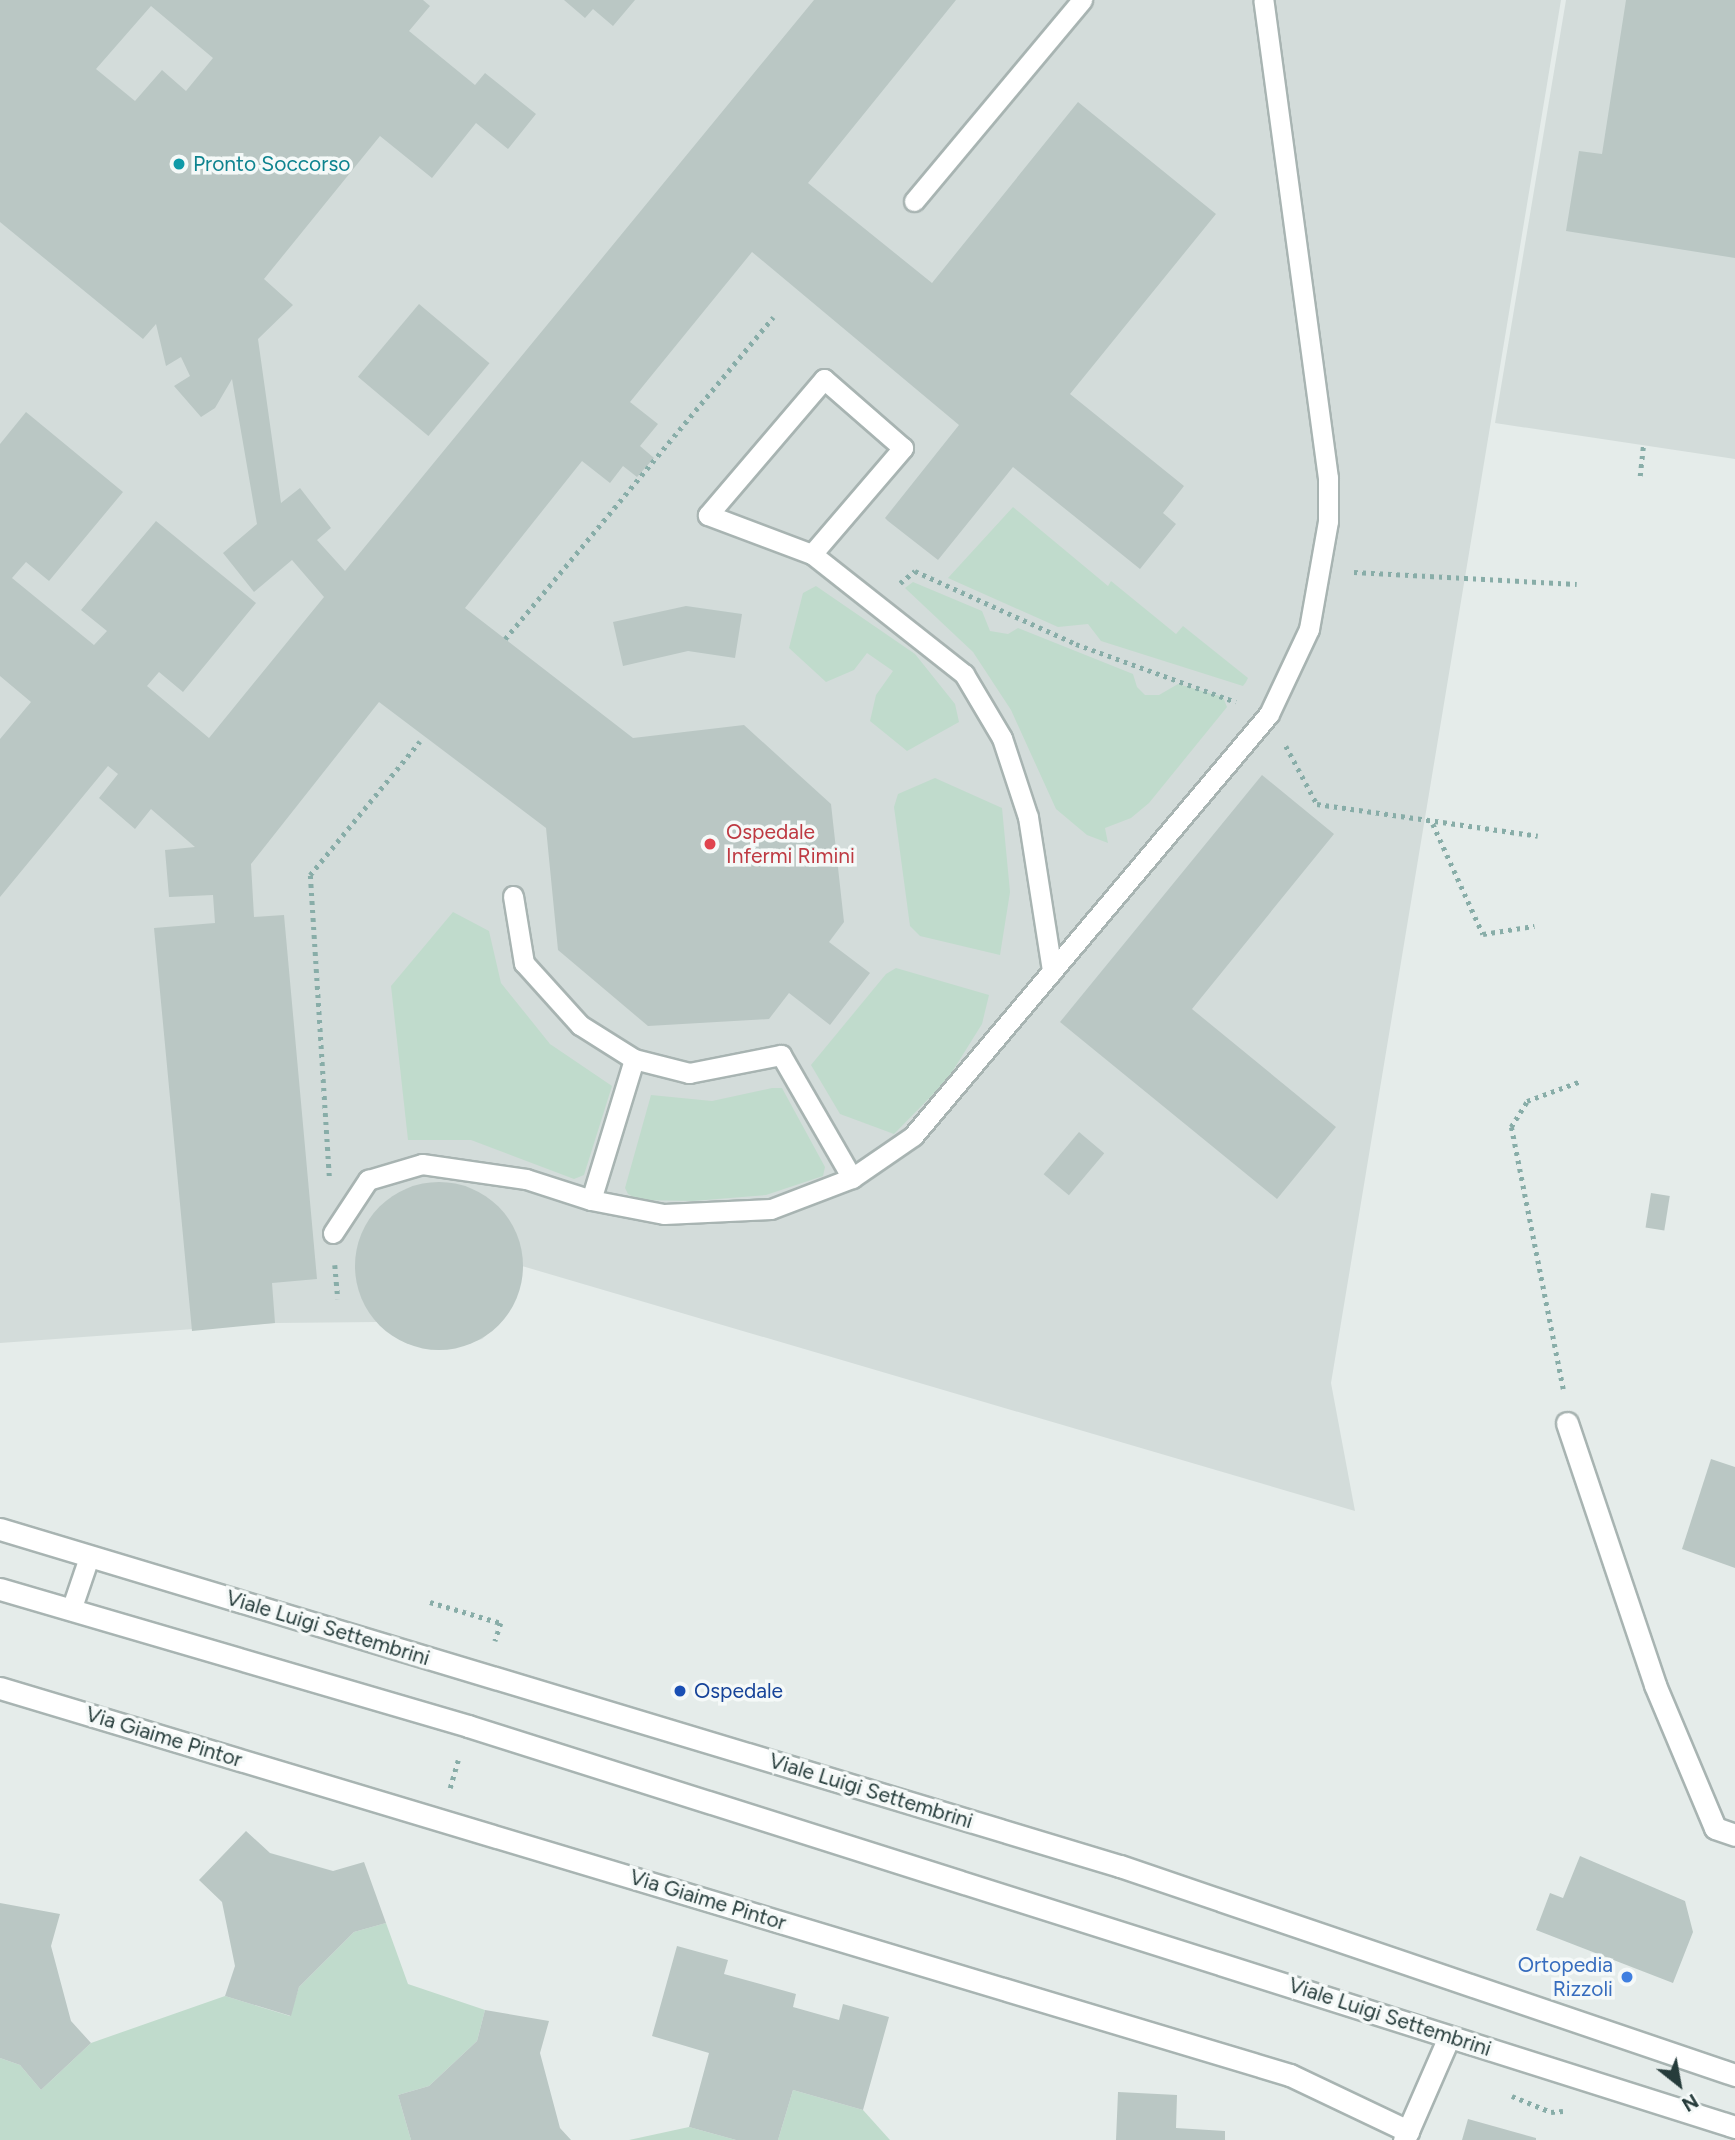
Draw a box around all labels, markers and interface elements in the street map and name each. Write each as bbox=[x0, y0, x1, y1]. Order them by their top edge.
place label: Pronto Soccorso bbox=[193, 151, 350, 177]
marker: Pronto Soccorso bbox=[171, 156, 187, 172]
place label: Ospedale Infermi Rimini bbox=[726, 819, 855, 869]
marker: Ospedale Infermi Rimini bbox=[700, 834, 720, 854]
street label: Viale Luigi Settembrini bbox=[223, 1585, 433, 1671]
place label: Ospedale bbox=[694, 1678, 783, 1704]
marker: Ospedale bbox=[672, 1683, 688, 1699]
street label: Via Giaime Pintor bbox=[83, 1701, 245, 1773]
street label: Viale Luigi Settembrini bbox=[766, 1748, 976, 1834]
street label: Via Giaime Pintor bbox=[627, 1864, 789, 1936]
place label: Ortopedia Rizzoli bbox=[1518, 1952, 1613, 2002]
marker: Ortopedia Rizzoli bbox=[1619, 1969, 1635, 1985]
street label: Viale Luigi Settembrini bbox=[1285, 1972, 1495, 2062]
north arrow bbox=[1644, 2049, 1714, 2119]
text: N bbox=[1678, 2089, 1702, 2116]

